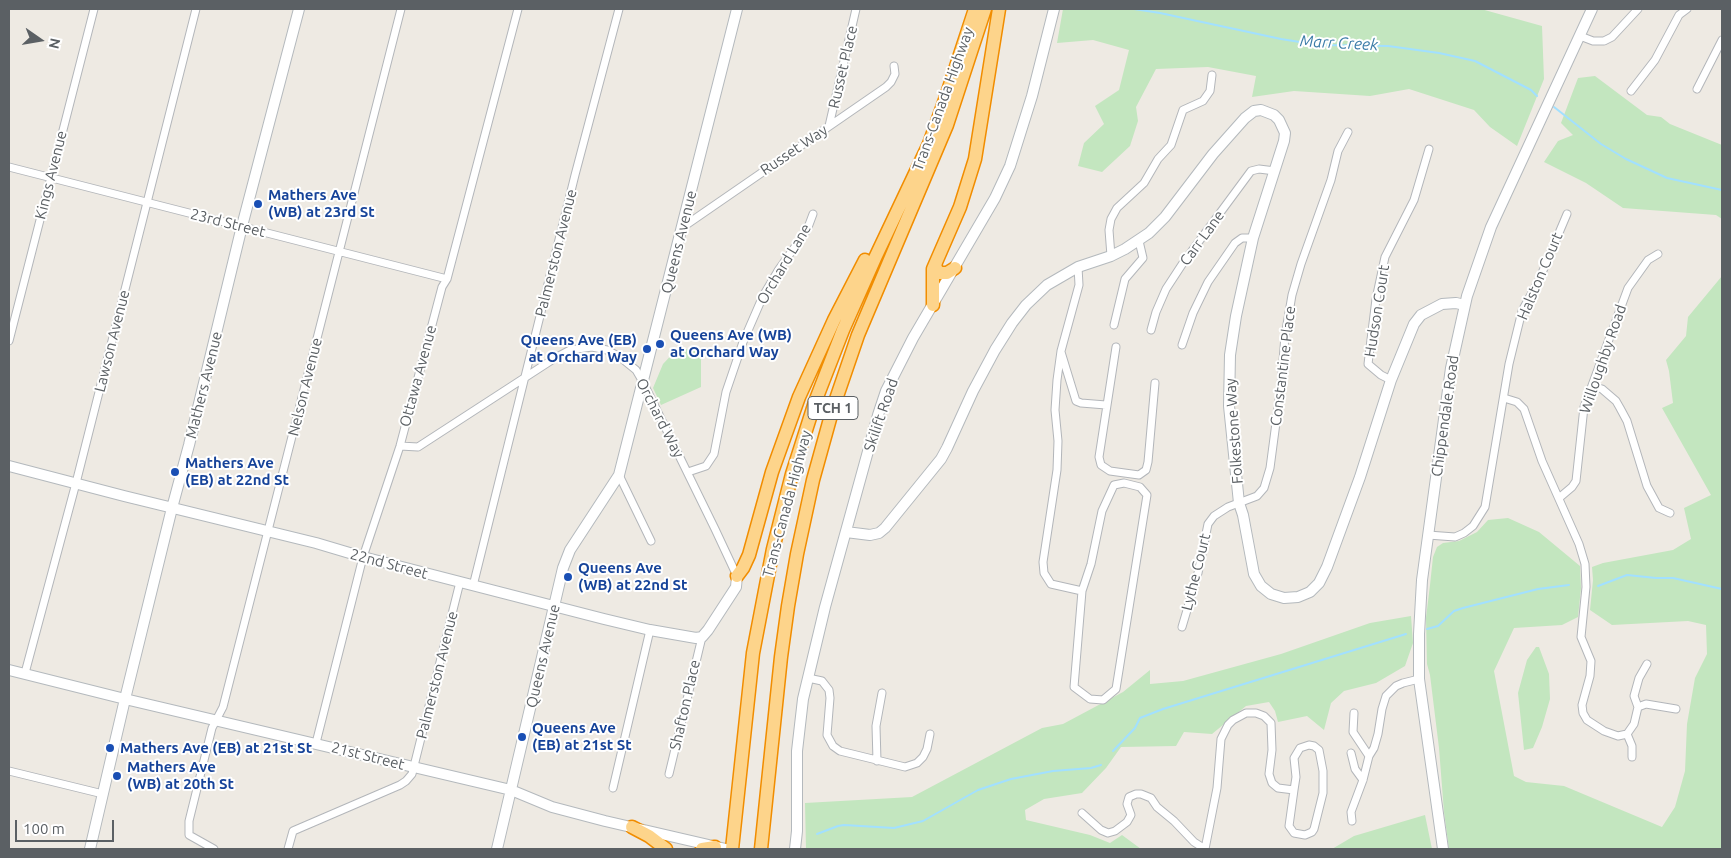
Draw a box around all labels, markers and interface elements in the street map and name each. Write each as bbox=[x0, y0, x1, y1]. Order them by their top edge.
north arrow bbox=[15, 15, 65, 65]
street label: Russet Place bbox=[825, 24, 861, 110]
street label: Trans-Canada Highway bbox=[909, 25, 977, 173]
water label: Marr Creek bbox=[1299, 31, 1379, 55]
text: N bbox=[46, 36, 64, 50]
street label: Russet Way bbox=[757, 121, 831, 179]
street label: Kings Avenue bbox=[31, 129, 71, 221]
place label: Mathers Ave (WB) at 23rd St bbox=[268, 186, 375, 221]
street label: Palmerston Avenue bbox=[531, 187, 581, 319]
street label: Queens Avenue bbox=[657, 188, 701, 296]
marker: Mathers Ave (WB) at 23rd St bbox=[252, 198, 264, 210]
street label: 23rd Street bbox=[189, 205, 267, 241]
street label: Carr Lane bbox=[1176, 207, 1228, 269]
street label: Orchard Lane bbox=[753, 221, 815, 307]
street label: Halston Court bbox=[1513, 230, 1567, 322]
street label: Hudson Court bbox=[1361, 264, 1393, 358]
street label: Lawson Avenue bbox=[91, 288, 133, 394]
street label: Willoughby Road bbox=[1576, 302, 1630, 416]
street label: Constantine Place bbox=[1267, 305, 1299, 427]
street label: Ottawa Avenue bbox=[396, 323, 440, 429]
place label: Queens Ave (WB) at Orchard Way bbox=[670, 326, 792, 361]
street label: Mathers Avenue bbox=[182, 330, 226, 440]
place label: Queens Ave (EB) at Orchard Way bbox=[521, 331, 637, 366]
street label: Nelson Avenue bbox=[284, 336, 326, 438]
marker: Queens Ave (WB) at Orchard Way bbox=[654, 338, 666, 350]
marker: Queens Ave (EB) at Orchard Way bbox=[641, 343, 653, 355]
street label: Chippendale Road bbox=[1428, 354, 1462, 478]
street label: Orchard Way bbox=[632, 375, 688, 461]
street label: Skilift Road bbox=[860, 376, 902, 454]
street label: Folkestone Way bbox=[1221, 377, 1247, 485]
road number: TCH 1 bbox=[808, 396, 858, 419]
street label: Trans-Canada Highway bbox=[759, 428, 815, 580]
place label: Mathers Ave (EB) at 22nd St bbox=[185, 454, 289, 489]
marker: Mathers Ave (EB) at 22nd St bbox=[169, 466, 181, 478]
street label: Lythe Court bbox=[1178, 532, 1214, 612]
street label: 22nd Street bbox=[348, 545, 430, 583]
place label: Queens Ave (WB) at 22nd St bbox=[578, 559, 687, 594]
marker: Queens Ave (WB) at 22nd St bbox=[562, 571, 574, 583]
street label: Queens Avenue bbox=[522, 602, 564, 710]
street label: Palmerston Avenue bbox=[412, 609, 462, 741]
street label: Shafton Place bbox=[666, 658, 704, 752]
place label: Queens Ave (EB) at 21st St bbox=[532, 719, 632, 754]
marker: Queens Ave (EB) at 21st St bbox=[516, 731, 528, 743]
street label: 21st Street bbox=[330, 738, 406, 774]
place label: Mathers Ave (EB) at 21st St bbox=[120, 739, 312, 757]
marker: Mathers Ave (EB) at 21st St bbox=[104, 742, 116, 754]
place label: Mathers Ave (WB) at 20th St bbox=[127, 758, 234, 793]
marker: Mathers Ave (WB) at 20th St bbox=[111, 770, 123, 782]
scale bar bbox=[18, 810, 116, 842]
text: 100 m bbox=[23, 820, 65, 837]

